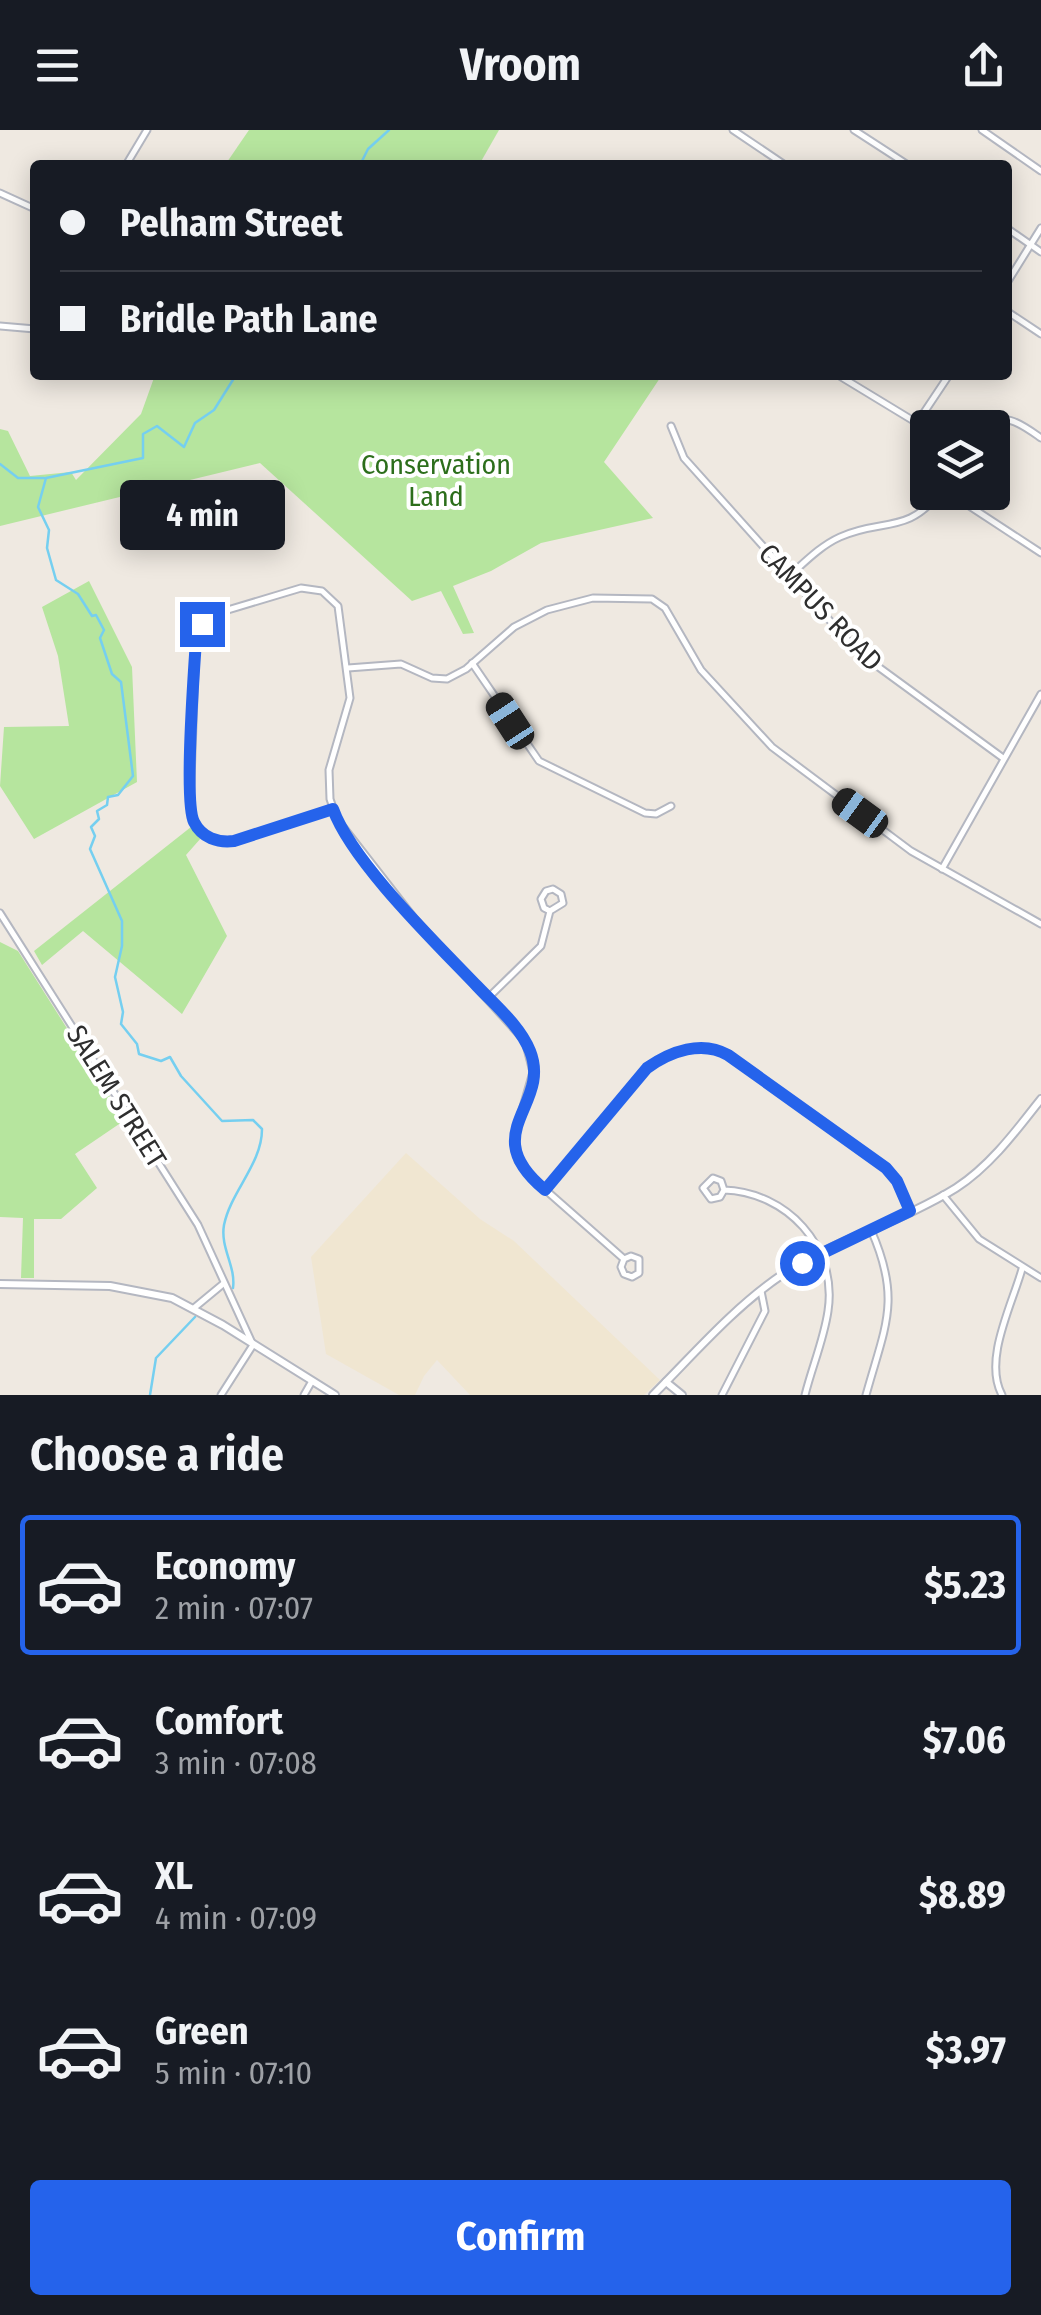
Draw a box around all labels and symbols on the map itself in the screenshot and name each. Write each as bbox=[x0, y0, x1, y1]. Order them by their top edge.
park label: Conservation Land bbox=[361, 448, 511, 513]
callout: 4 min bbox=[120, 479, 284, 549]
street label: CAMPUS ROAD bbox=[752, 537, 889, 678]
route end bbox=[180, 602, 225, 647]
car bbox=[481, 688, 539, 754]
car bbox=[827, 783, 893, 843]
street label: SALEM STREET bbox=[60, 1019, 173, 1173]
route start bbox=[780, 1241, 825, 1286]

